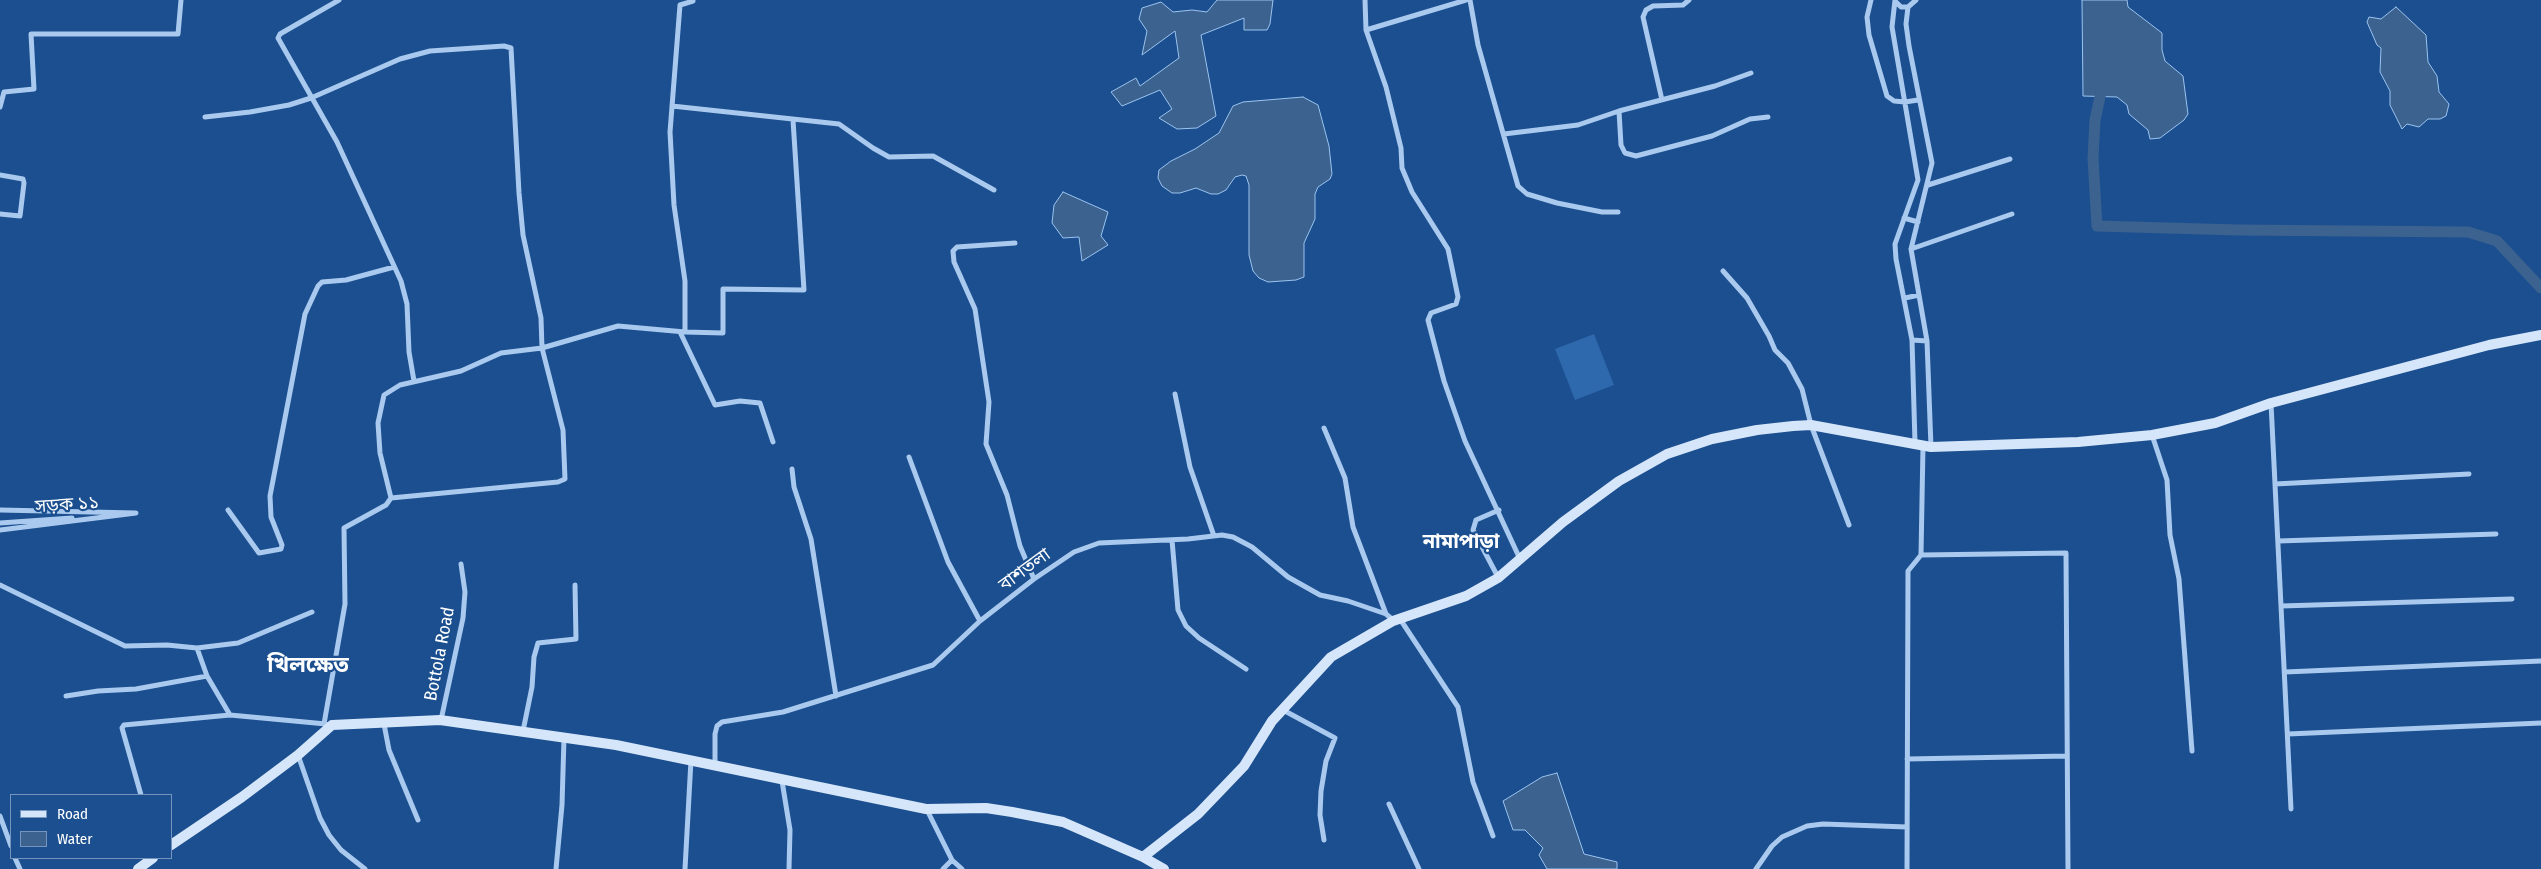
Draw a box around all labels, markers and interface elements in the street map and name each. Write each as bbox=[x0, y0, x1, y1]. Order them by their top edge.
street label: সড়ক ১১ bbox=[34, 492, 100, 518]
district label: নামাপাড়া bbox=[1423, 530, 1499, 554]
street label: বাশতলা bbox=[995, 544, 1055, 596]
street label: Bottola Road bbox=[420, 605, 460, 703]
district label: খিলক্ষেত bbox=[267, 653, 349, 679]
legend bbox=[10, 794, 172, 859]
text: Road bbox=[57, 805, 88, 823]
text: Water bbox=[57, 830, 92, 848]

